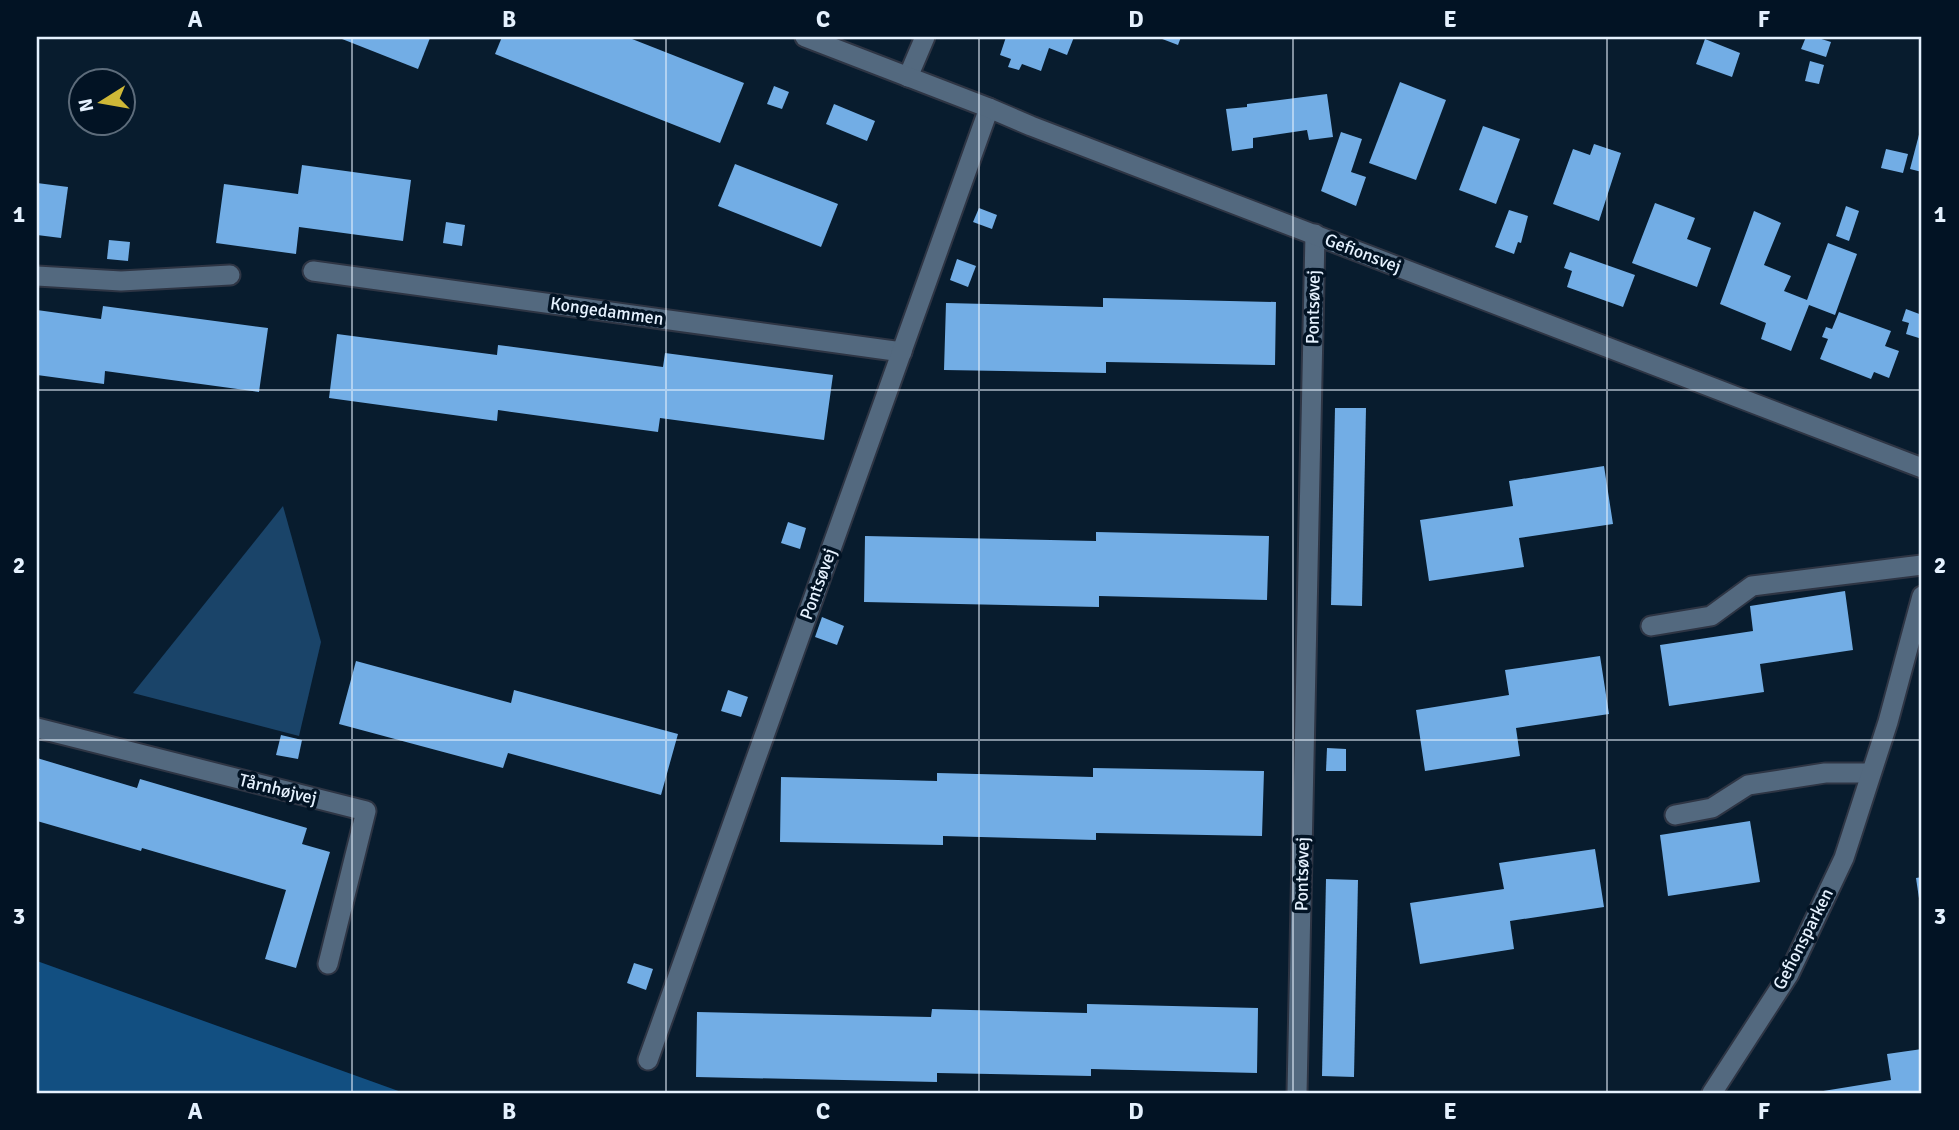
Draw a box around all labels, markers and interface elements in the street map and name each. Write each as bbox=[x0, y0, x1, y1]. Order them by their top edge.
text: A bbox=[188, 5, 203, 34]
text: B bbox=[502, 5, 516, 34]
text: C bbox=[816, 5, 830, 34]
text: D bbox=[1128, 5, 1144, 34]
text: E bbox=[1443, 5, 1457, 34]
text: F bbox=[1758, 5, 1770, 34]
north arrow bbox=[66, 66, 136, 136]
text: N bbox=[73, 96, 99, 114]
text: 1 bbox=[13, 200, 25, 229]
text: 1 bbox=[1934, 200, 1946, 229]
street label: Gefionsvej bbox=[1322, 228, 1404, 278]
street label: Pontsøvej bbox=[1301, 270, 1325, 344]
street label: Kongedammen bbox=[549, 292, 665, 330]
street label: Pontsøvej bbox=[795, 545, 841, 623]
text: 2 bbox=[13, 551, 25, 580]
text: 2 bbox=[1934, 551, 1946, 580]
street label: Tårnhøjvej bbox=[237, 769, 319, 809]
street label: Pontsøvej bbox=[1290, 837, 1314, 911]
street label: Gefionsparken bbox=[1768, 885, 1838, 993]
text: 3 bbox=[13, 902, 25, 931]
text: 3 bbox=[1934, 902, 1946, 931]
text: A bbox=[188, 1097, 203, 1126]
text: B bbox=[502, 1097, 516, 1126]
text: C bbox=[816, 1097, 830, 1126]
text: D bbox=[1128, 1097, 1144, 1126]
text: E bbox=[1443, 1097, 1457, 1126]
text: F bbox=[1758, 1097, 1770, 1126]

